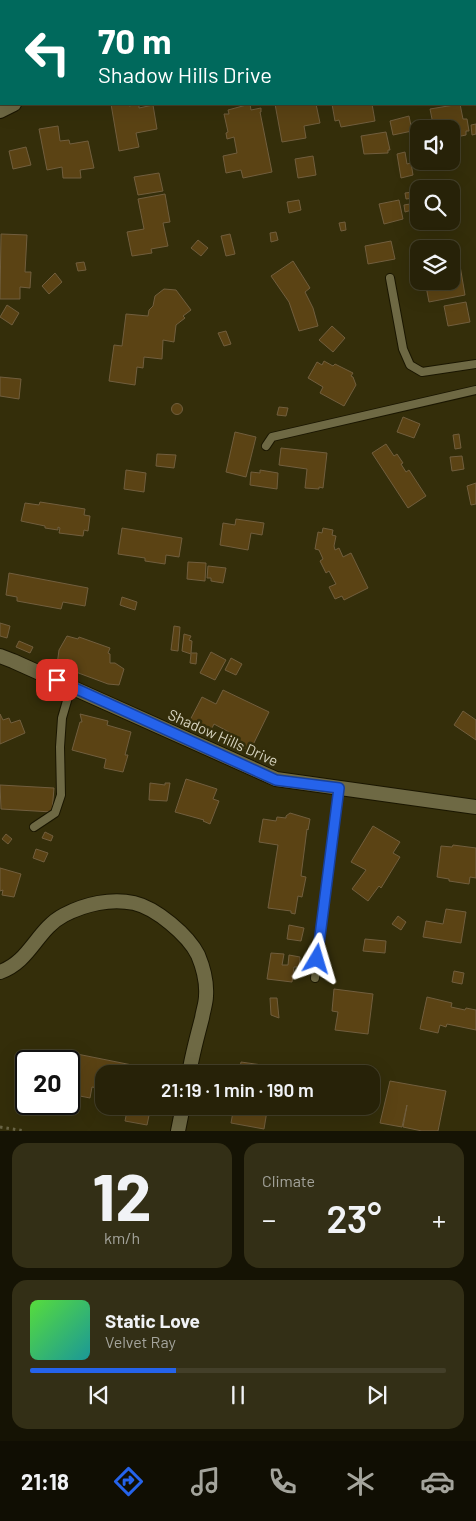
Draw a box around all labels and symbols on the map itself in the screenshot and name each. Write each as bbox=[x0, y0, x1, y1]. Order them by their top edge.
pin bbox=[36, 659, 78, 701]
street label: Shadow Hills Drive bbox=[166, 705, 281, 769]
position arrow bbox=[290, 932, 342, 984]
speed limit sign: 20 bbox=[15, 1050, 80, 1115]

